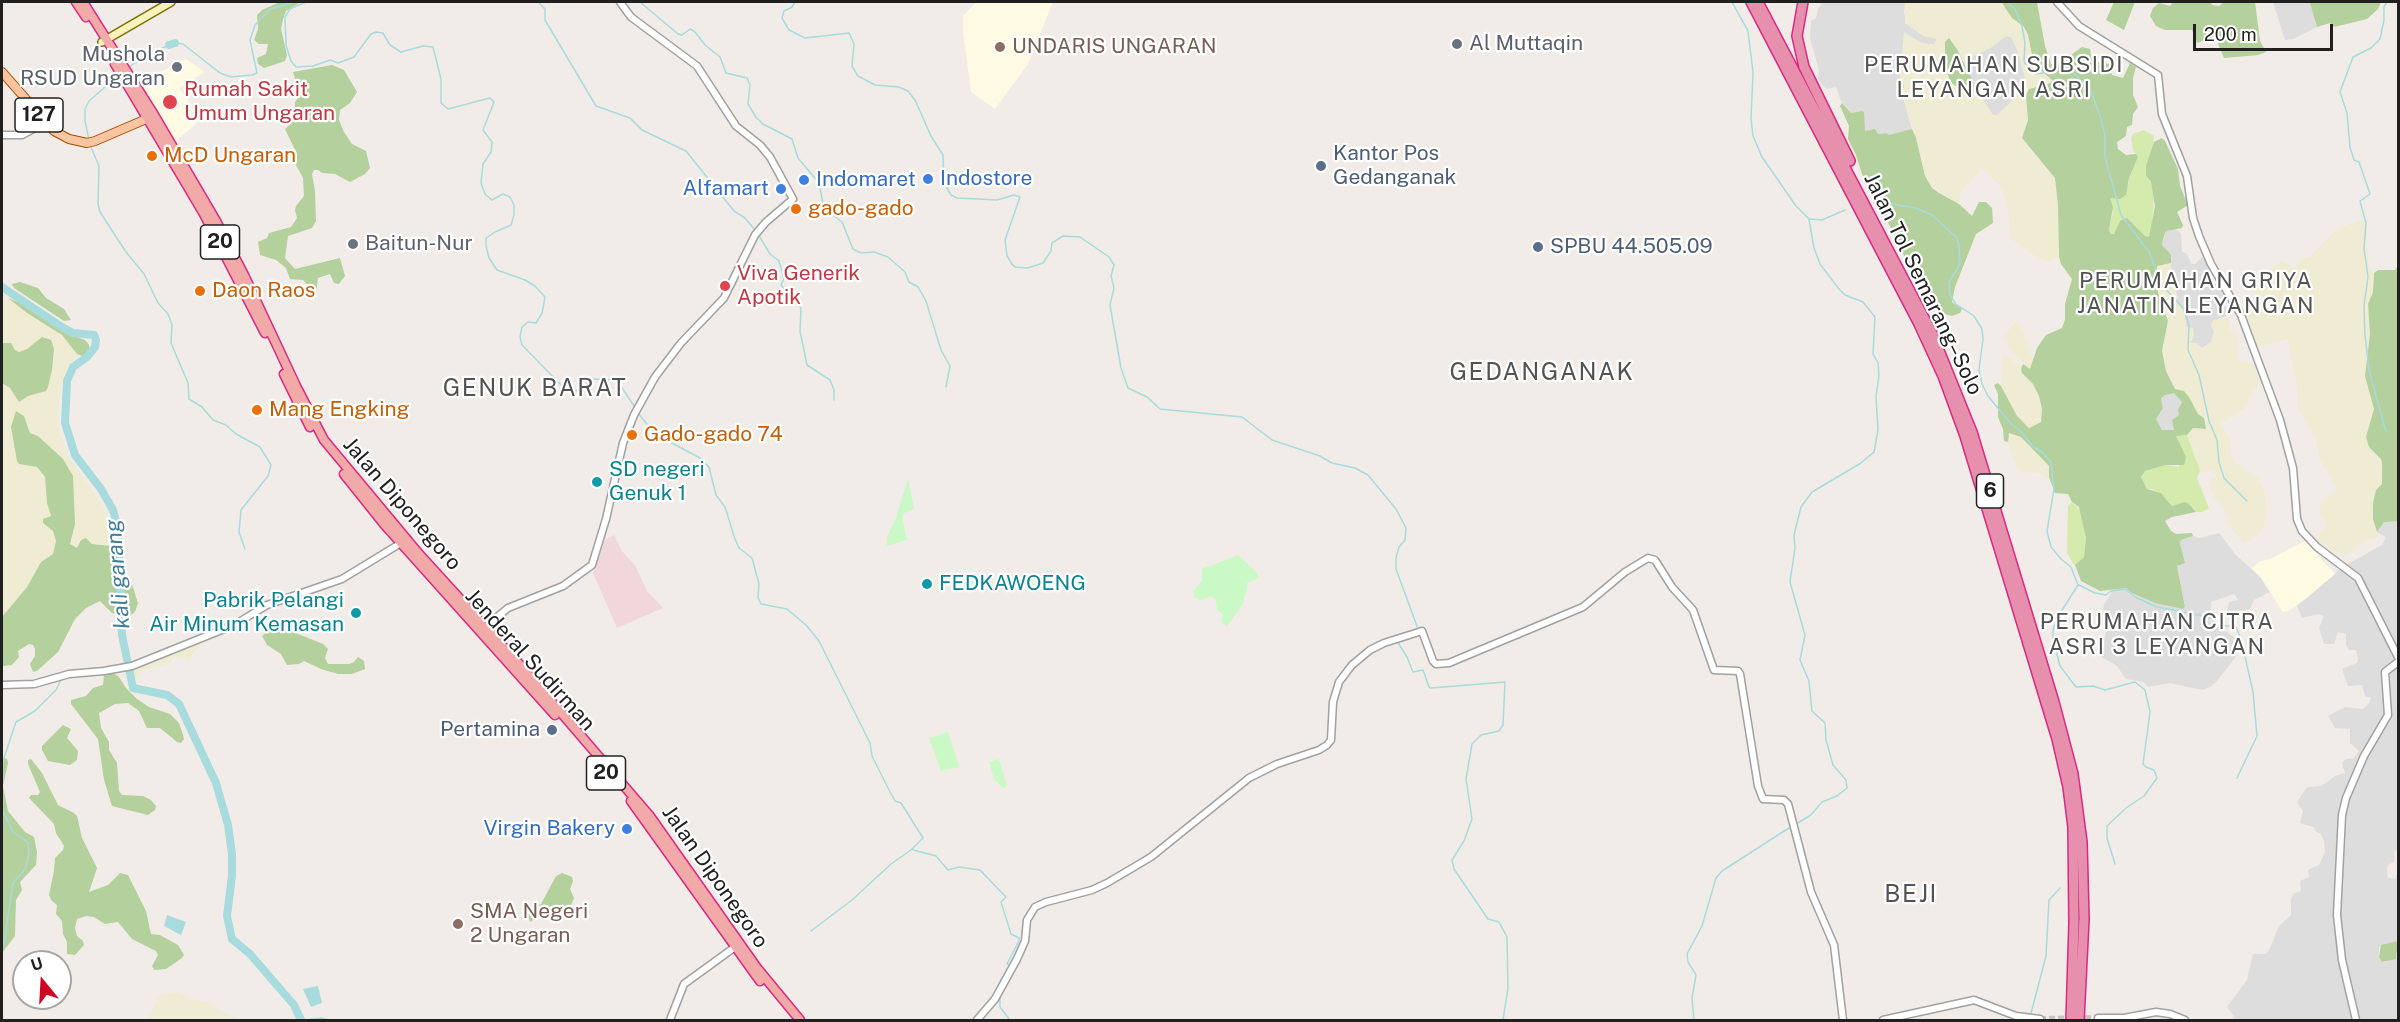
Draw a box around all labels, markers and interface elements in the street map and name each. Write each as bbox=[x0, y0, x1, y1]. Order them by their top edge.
scale bar bbox=[2196, 12, 2336, 50]
text: 200 m bbox=[2204, 24, 2257, 45]
place label: Al Muttaqin bbox=[1469, 31, 1583, 57]
place label: UNDARIS UNGARAN bbox=[1012, 34, 1217, 60]
marker: Al Muttaqin bbox=[1450, 37, 1464, 51]
marker: UNDARIS UNGARAN bbox=[993, 40, 1007, 54]
place label: Mushola RSUD Ungaran bbox=[20, 42, 165, 92]
district label: PERUMAHAN SUBSIDI LEYANGAN ASRI bbox=[1864, 52, 2124, 104]
marker: Mushola RSUD Ungaran bbox=[170, 60, 184, 74]
place label: Rumah Sakit Umum Ungaran bbox=[184, 77, 335, 127]
marker: Rumah Sakit Umum Ungaran bbox=[161, 93, 179, 111]
road number: 127 bbox=[15, 98, 63, 132]
place label: Kantor Pos Gedanganak bbox=[1333, 141, 1456, 191]
place label: McD Ungaran bbox=[164, 143, 296, 169]
marker: McD Ungaran bbox=[145, 149, 159, 163]
marker: Kantor Pos Gedanganak bbox=[1314, 159, 1328, 173]
place label: Indostore bbox=[940, 166, 1032, 192]
place label: Indomaret bbox=[816, 167, 916, 193]
street label: Jalan Tol Semarang–Solo bbox=[1858, 169, 1988, 399]
marker: Indostore bbox=[921, 172, 935, 186]
marker: Indomaret bbox=[797, 173, 811, 187]
place label: Alfamart bbox=[682, 176, 769, 202]
marker: Alfamart bbox=[774, 182, 788, 196]
place label: gado-gado bbox=[808, 196, 914, 222]
marker: gado-gado bbox=[789, 202, 803, 216]
road number: 20 bbox=[200, 225, 240, 259]
place label: Baitun-Nur bbox=[365, 231, 473, 257]
place label: SPBU 44.505.09 bbox=[1550, 234, 1713, 260]
marker: Baitun-Nur bbox=[346, 237, 360, 251]
marker: SPBU 44.505.09 bbox=[1531, 240, 1545, 254]
place label: Viva Generik Apotik bbox=[737, 261, 860, 311]
district label: PERUMAHAN GRIYA JANATIN LEYANGAN bbox=[2077, 268, 2315, 320]
place label: Daon Raos bbox=[212, 278, 315, 304]
marker: Viva Generik Apotik bbox=[718, 279, 732, 293]
marker: Daon Raos bbox=[193, 284, 207, 298]
district label: GEDANGANAK bbox=[1450, 359, 1634, 387]
district label: GENUK BARAT bbox=[443, 375, 627, 403]
place label: Mang Engking bbox=[269, 397, 410, 423]
marker: Mang Engking bbox=[250, 403, 264, 417]
place label: Gado-gado 74 bbox=[644, 422, 783, 448]
marker: Gado-gado 74 bbox=[625, 428, 639, 442]
street label: Jalan Diponegoro bbox=[338, 432, 466, 576]
place label: SD negeri Genuk 1 bbox=[609, 457, 705, 507]
road number: 6 bbox=[1976, 474, 2004, 508]
marker: SD negeri Genuk 1 bbox=[590, 475, 604, 489]
water label: kali garang bbox=[100, 518, 136, 630]
place label: FEDKAWOENG bbox=[939, 571, 1086, 597]
marker: FEDKAWOENG bbox=[920, 577, 934, 591]
street label: Jenderal Sudirman bbox=[460, 584, 600, 736]
place label: Pabrik Pelangi Air Minum Kemasan bbox=[149, 588, 344, 638]
marker: Pabrik Pelangi Air Minum Kemasan bbox=[349, 606, 363, 620]
district label: PERUMAHAN CITRA ASRI 3 LEYANGAN bbox=[2040, 609, 2274, 660]
place label: Pertamina bbox=[440, 717, 540, 743]
marker: Pertamina bbox=[545, 723, 559, 737]
road number: 20 bbox=[586, 756, 626, 790]
street label: Jalan Diponegoro bbox=[657, 801, 773, 953]
place label: Virgin Bakery bbox=[483, 816, 615, 842]
marker: Virgin Bakery bbox=[620, 822, 634, 836]
district label: BEJI bbox=[1884, 881, 1938, 909]
place label: SMA Negeri 2 Ungaran bbox=[470, 899, 588, 949]
marker: SMA Negeri 2 Ungaran bbox=[451, 917, 465, 931]
north arrow bbox=[12, 950, 72, 1010]
text: U bbox=[28, 953, 45, 975]

